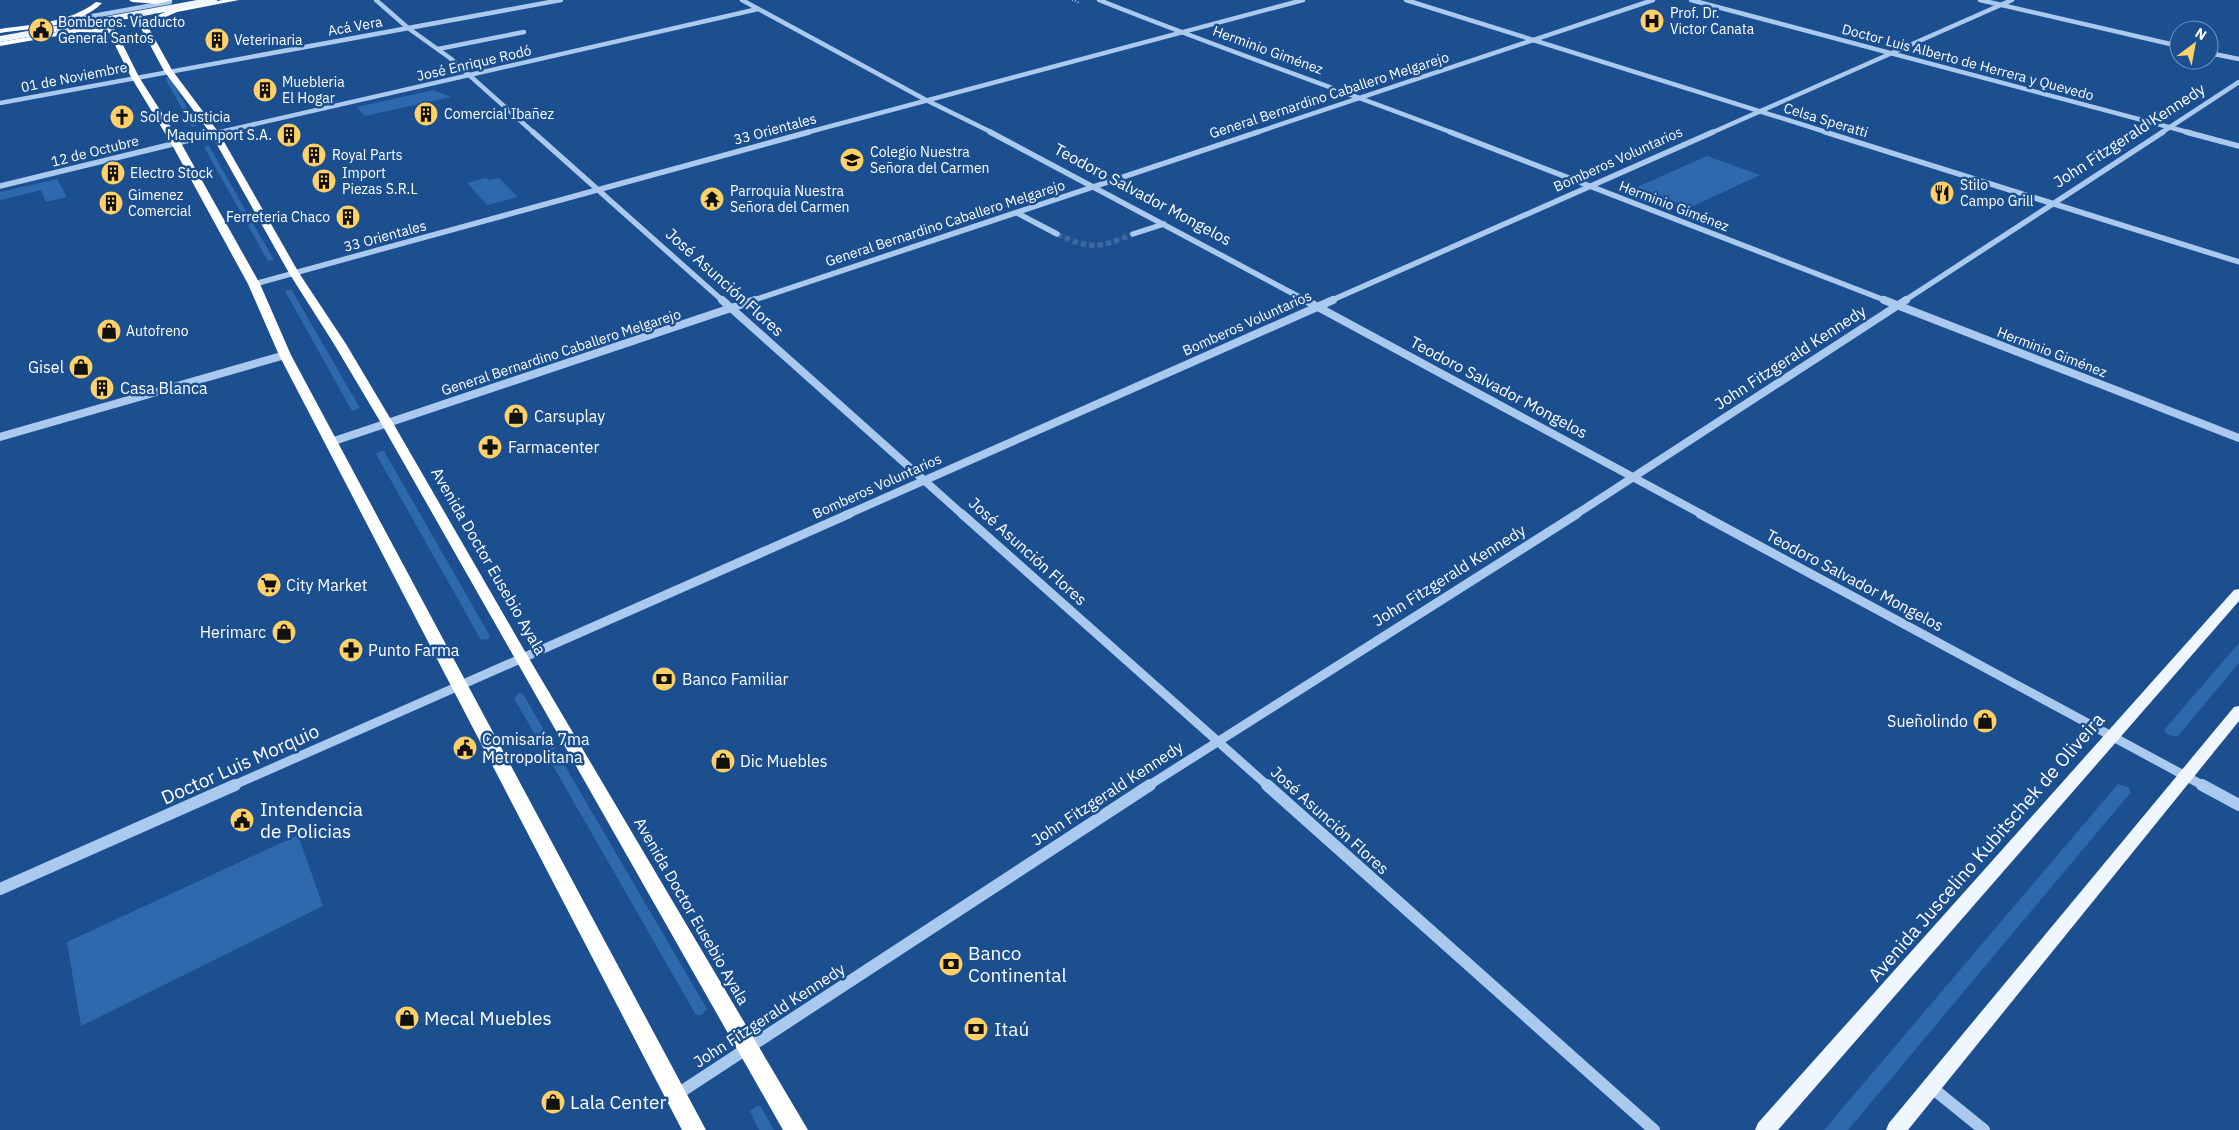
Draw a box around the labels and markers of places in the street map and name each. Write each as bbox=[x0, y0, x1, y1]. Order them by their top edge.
place label: Prof. Dr. Victor Canata bbox=[1670, 4, 1755, 38]
hospital icon: Prof. Dr. Victor Canata bbox=[1639, 8, 1665, 34]
place label: Bomberos. Viaducto General Santos bbox=[58, 13, 185, 47]
public building icon: Bomberos. Viaducto General Santos bbox=[28, 17, 54, 43]
building icon: Veterinaria bbox=[204, 27, 230, 53]
place label: Veterinaria bbox=[234, 31, 303, 49]
place label: Muebleria El Hogar bbox=[282, 73, 345, 107]
building icon: Muebleria El Hogar bbox=[252, 77, 278, 103]
building icon: Comercial Ibañez bbox=[413, 101, 439, 127]
church icon: Sol de Justicia bbox=[109, 104, 135, 130]
place label: Comercial Ibañez bbox=[444, 105, 554, 123]
place label: Sol de Justicia bbox=[140, 108, 231, 126]
building icon: Maquimport S.A. bbox=[276, 122, 302, 148]
place label: Maquimport S.A. bbox=[167, 126, 272, 144]
building icon: Royal Parts bbox=[301, 142, 327, 168]
place label: Colegio Nuestra Señora del Carmen bbox=[870, 143, 990, 177]
place label: Royal Parts bbox=[332, 146, 403, 164]
school or university icon: Colegio Nuestra Señora del Carmen bbox=[839, 147, 865, 173]
building icon: Electro Stock bbox=[100, 160, 126, 186]
place label: Electro Stock bbox=[130, 164, 214, 182]
place label: Import Piezas S.R.L bbox=[342, 164, 417, 198]
building icon: Import Piezas S.R.L bbox=[311, 168, 337, 194]
place label: Stilo Campo Grill bbox=[1960, 176, 2034, 210]
restaurant icon: Stilo Campo Grill bbox=[1929, 180, 1955, 206]
place label: Parroquia Nuestra Señora del Carmen bbox=[730, 182, 850, 216]
place label: Gimenez Comercial bbox=[128, 186, 192, 220]
temple icon: Parroquia Nuestra Señora del Carmen bbox=[699, 186, 725, 212]
building icon: Gimenez Comercial bbox=[98, 190, 124, 216]
building icon: Ferreteria Chaco bbox=[335, 204, 361, 230]
place label: Ferreteria Chaco bbox=[226, 208, 330, 226]
shop icon: Autofreno bbox=[96, 318, 122, 344]
place label: Autofreno bbox=[126, 322, 189, 340]
shop icon: Gisel bbox=[68, 354, 94, 380]
place label: Gisel bbox=[28, 357, 64, 377]
building icon: Casa Blanca bbox=[89, 375, 115, 401]
place label: Casa Blanca bbox=[120, 378, 208, 398]
shop icon: Carsuplay bbox=[503, 403, 529, 429]
place label: Carsuplay bbox=[534, 406, 605, 426]
pharmacy icon: Farmacenter bbox=[477, 434, 503, 460]
place label: Farmacenter bbox=[508, 437, 599, 457]
supermarket icon: City Market bbox=[256, 572, 282, 598]
place label: City Market bbox=[286, 575, 367, 595]
shop icon: Herimarc bbox=[271, 619, 297, 645]
place label: Herimarc bbox=[200, 622, 266, 642]
pharmacy icon: Punto Farma bbox=[338, 637, 364, 663]
place label: Punto Farma bbox=[368, 640, 460, 660]
bank icon: Banco Familiar bbox=[651, 666, 677, 692]
place label: Banco Familiar bbox=[682, 669, 788, 689]
shop icon: Sueñolindo bbox=[1972, 708, 1998, 734]
place label: Sueñolindo bbox=[1887, 711, 1968, 731]
place label: Comisaría 7ma Metropolitana bbox=[482, 729, 590, 767]
public building icon: Comisaría 7ma Metropolitana bbox=[452, 735, 478, 761]
shop icon: Dic Muebles bbox=[710, 748, 736, 774]
place label: Dic Muebles bbox=[740, 751, 828, 771]
place label: Intendencia de Policias bbox=[260, 797, 363, 843]
public building icon: Intendencia de Policias bbox=[229, 807, 255, 833]
place label: Banco Continental bbox=[968, 941, 1067, 987]
bank icon: Banco Continental bbox=[938, 951, 964, 977]
shop icon: Mecal Muebles bbox=[394, 1005, 420, 1031]
place label: Mecal Muebles bbox=[424, 1006, 552, 1030]
bank icon: Itaú bbox=[963, 1016, 989, 1042]
place label: Itaú bbox=[994, 1017, 1029, 1041]
shop icon: Lala Center bbox=[540, 1089, 566, 1115]
place label: Lala Center bbox=[570, 1090, 666, 1114]

